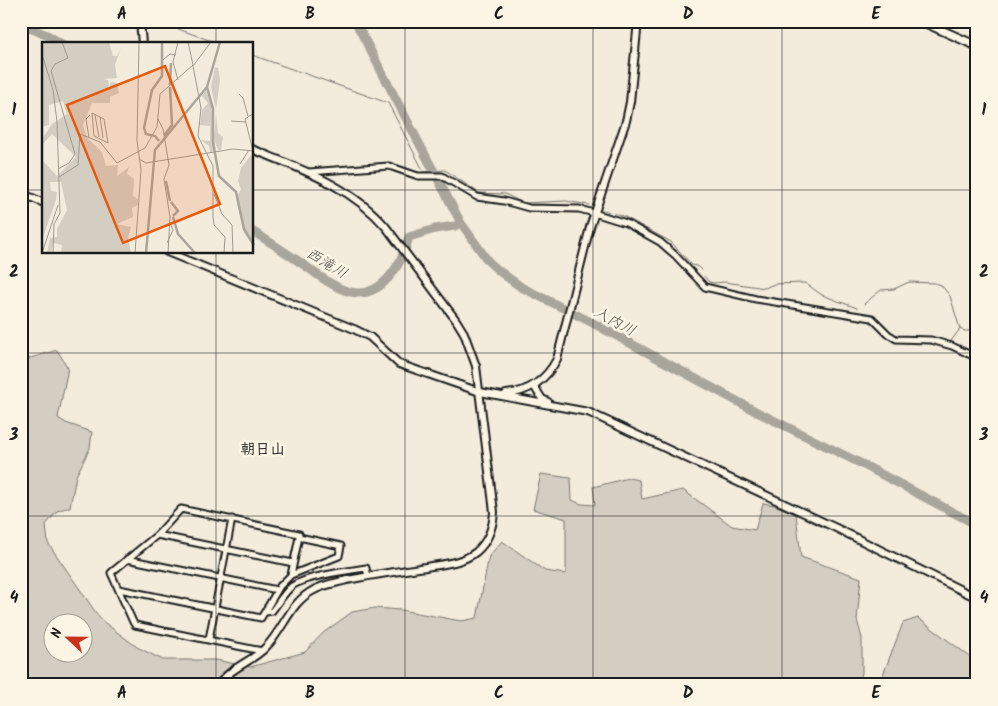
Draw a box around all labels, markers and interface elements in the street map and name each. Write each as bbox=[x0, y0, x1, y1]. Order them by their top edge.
text: A bbox=[117, 2, 127, 27]
text: B bbox=[305, 2, 315, 27]
text: C bbox=[494, 2, 504, 27]
text: D bbox=[683, 2, 694, 27]
text: E bbox=[872, 2, 882, 27]
inset map bbox=[42, 42, 254, 254]
text: 1 bbox=[12, 98, 17, 123]
text: 1 bbox=[982, 98, 987, 123]
water label: 西滝川 bbox=[301, 242, 352, 286]
text: 2 bbox=[9, 260, 19, 285]
text: 2 bbox=[979, 260, 989, 285]
water label: 入内川 bbox=[589, 301, 640, 343]
text: 3 bbox=[9, 423, 19, 448]
text: 3 bbox=[979, 423, 989, 448]
district label: 朝日山 bbox=[240, 438, 286, 462]
text: 4 bbox=[10, 586, 19, 611]
text: 4 bbox=[980, 586, 989, 611]
north arrow bbox=[42, 614, 92, 664]
text: N bbox=[45, 625, 69, 642]
text: A bbox=[117, 681, 127, 706]
text: B bbox=[305, 681, 315, 706]
text: C bbox=[494, 681, 504, 706]
text: D bbox=[683, 681, 694, 706]
text: E bbox=[872, 681, 882, 706]

